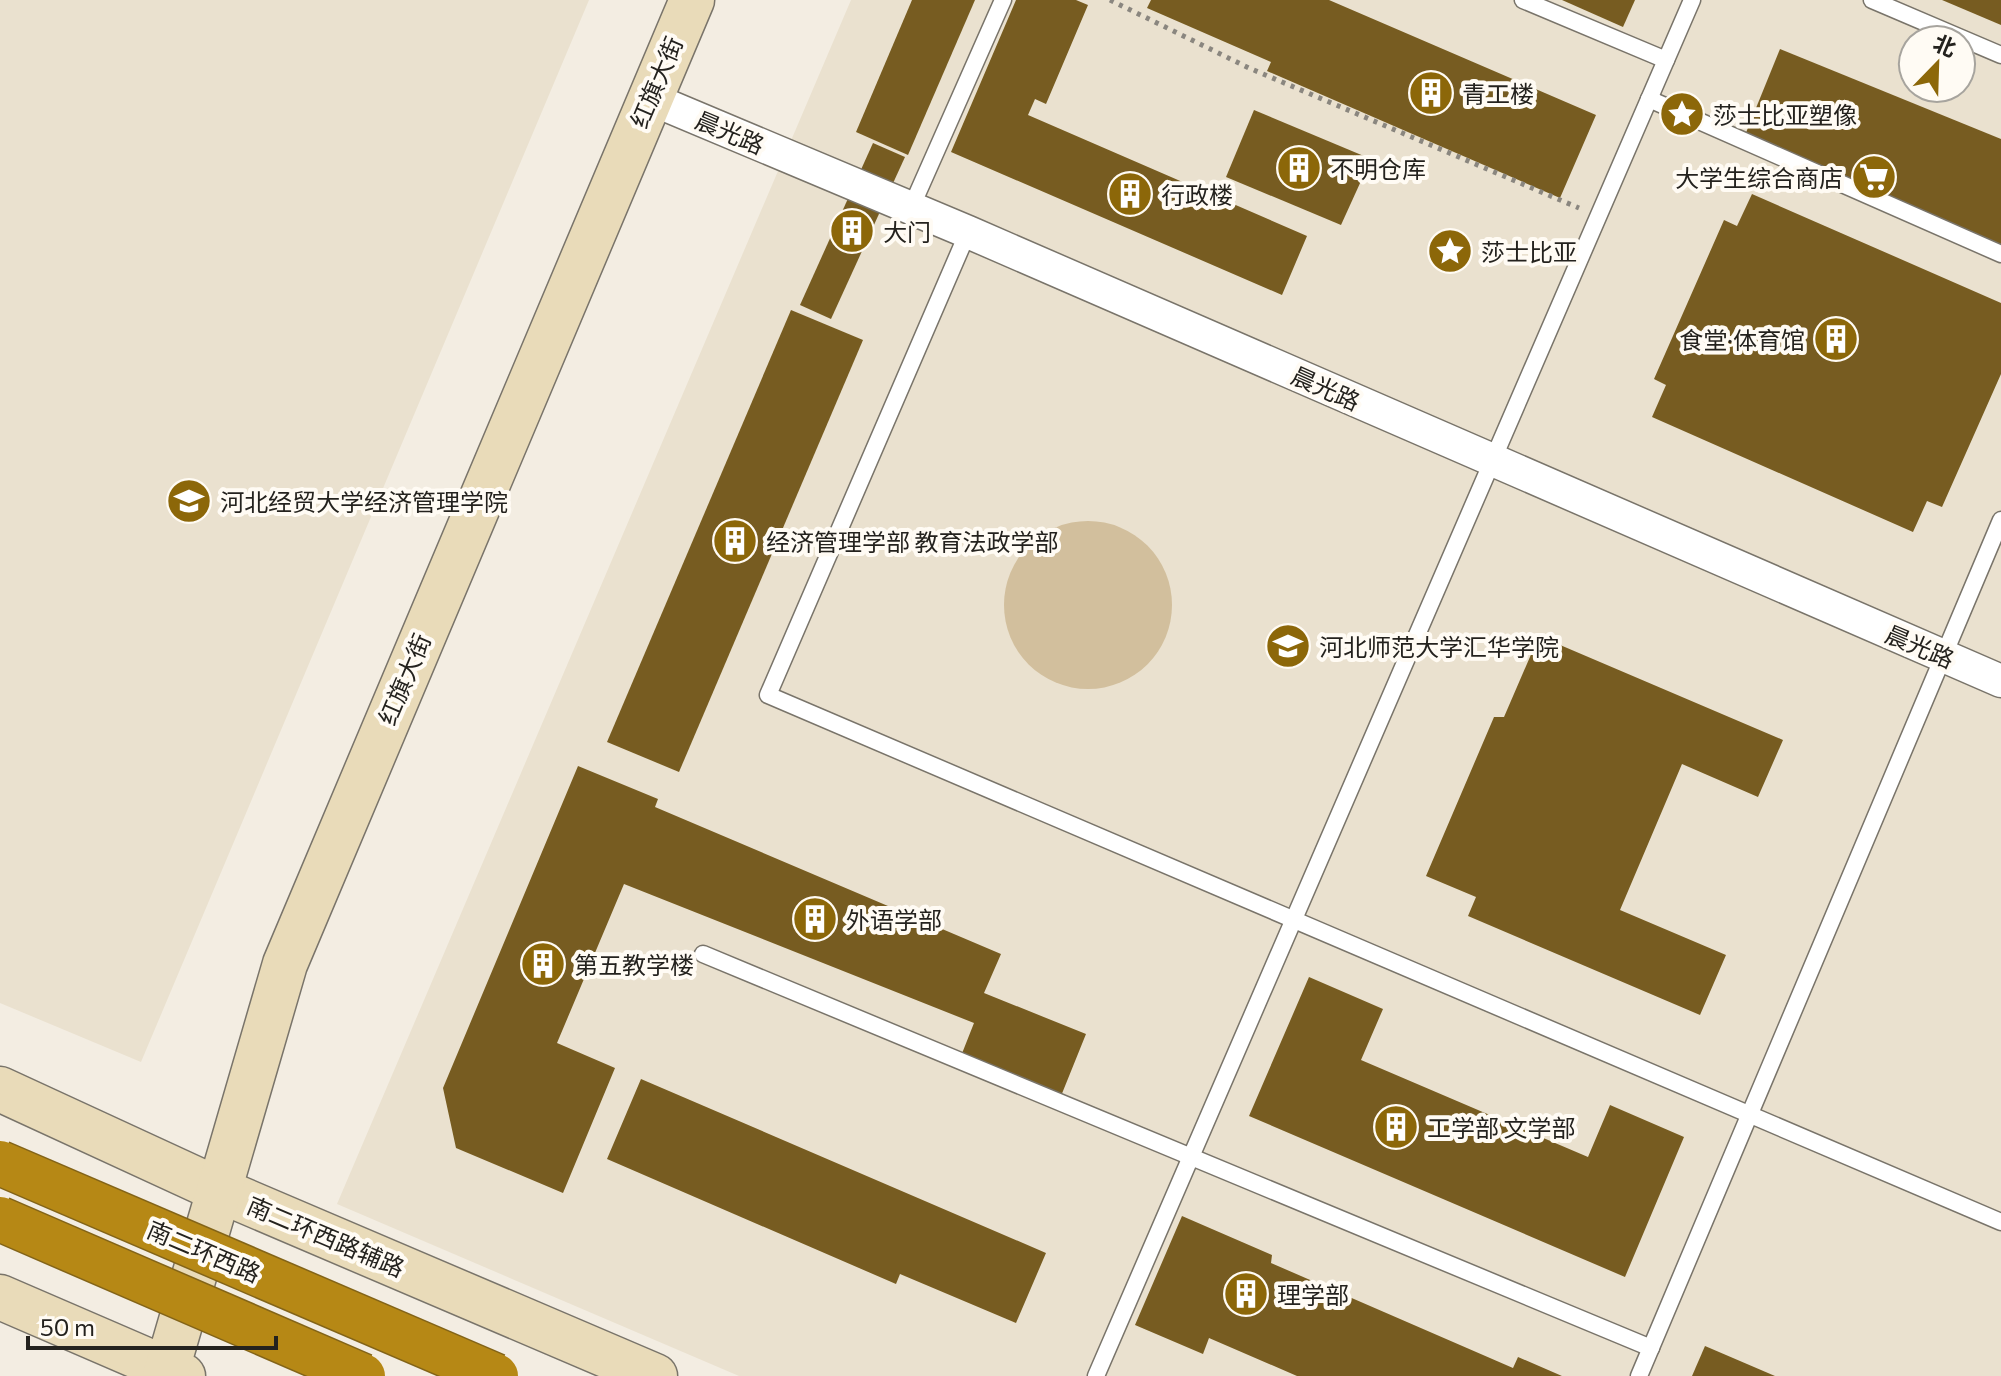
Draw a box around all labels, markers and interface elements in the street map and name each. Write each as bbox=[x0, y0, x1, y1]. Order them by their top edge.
north arrow bbox=[1897, 24, 1977, 104]
text: 北 bbox=[1930, 28, 1960, 62]
street label: 红旗大街 bbox=[624, 32, 688, 132]
building icon: 青工楼 bbox=[1407, 69, 1455, 117]
place label: 青工楼 bbox=[1462, 79, 1534, 108]
place icon: 莎士比亚塑像 bbox=[1658, 90, 1706, 138]
place label: 莎士比亚塑像 bbox=[1713, 100, 1857, 129]
street label: 晨光路 bbox=[691, 105, 769, 159]
building icon: 不明仓库 bbox=[1275, 144, 1323, 192]
supermarket icon: 大学生综合商店 bbox=[1850, 153, 1898, 201]
place label: 不明仓库 bbox=[1330, 154, 1426, 183]
place label: 大学生综合商店 bbox=[1675, 163, 1843, 192]
building icon: 行政楼 bbox=[1106, 170, 1154, 218]
place label: 行政楼 bbox=[1161, 180, 1233, 209]
building icon: 大门 bbox=[828, 207, 876, 255]
place label: 大门 bbox=[883, 217, 931, 246]
place icon: 莎士比亚 bbox=[1426, 227, 1474, 275]
place label: 莎士比亚 bbox=[1481, 237, 1577, 266]
building icon: 食堂·体育馆 bbox=[1812, 315, 1860, 363]
place label: 食堂·体育馆 bbox=[1679, 325, 1805, 354]
street label: 晨光路 bbox=[1287, 360, 1365, 416]
school or university icon: 河北经贸大学经济管理学院 bbox=[165, 477, 213, 525]
place label: 河北经贸大学经济管理学院 bbox=[220, 487, 508, 516]
building icon: 经济管理学部 教育法政学部 bbox=[711, 517, 759, 565]
place label: 经济管理学部 教育法政学部 bbox=[766, 527, 1059, 556]
street label: 晨光路 bbox=[1881, 619, 1959, 673]
school or university icon: 河北师范大学汇华学院 bbox=[1264, 622, 1312, 670]
street label: 红旗大街 bbox=[372, 629, 436, 729]
place label: 河北师范大学汇华学院 bbox=[1319, 632, 1559, 661]
building icon: 外语学部 bbox=[791, 895, 839, 943]
place label: 外语学部 bbox=[846, 905, 942, 934]
building icon: 第五教学楼 bbox=[519, 940, 567, 988]
place label: 第五教学楼 bbox=[574, 950, 694, 979]
building icon: 工学部 文学部 bbox=[1372, 1103, 1420, 1151]
place label: 工学部 文学部 bbox=[1427, 1113, 1576, 1142]
street label: 南二环西路辅路 bbox=[243, 1190, 409, 1282]
street label: 南二环西路 bbox=[143, 1214, 265, 1288]
building icon: 理学部 bbox=[1222, 1270, 1270, 1318]
place label: 理学部 bbox=[1277, 1280, 1349, 1309]
scale bar bbox=[28, 1300, 276, 1350]
text: 50 m bbox=[40, 1312, 95, 1341]

